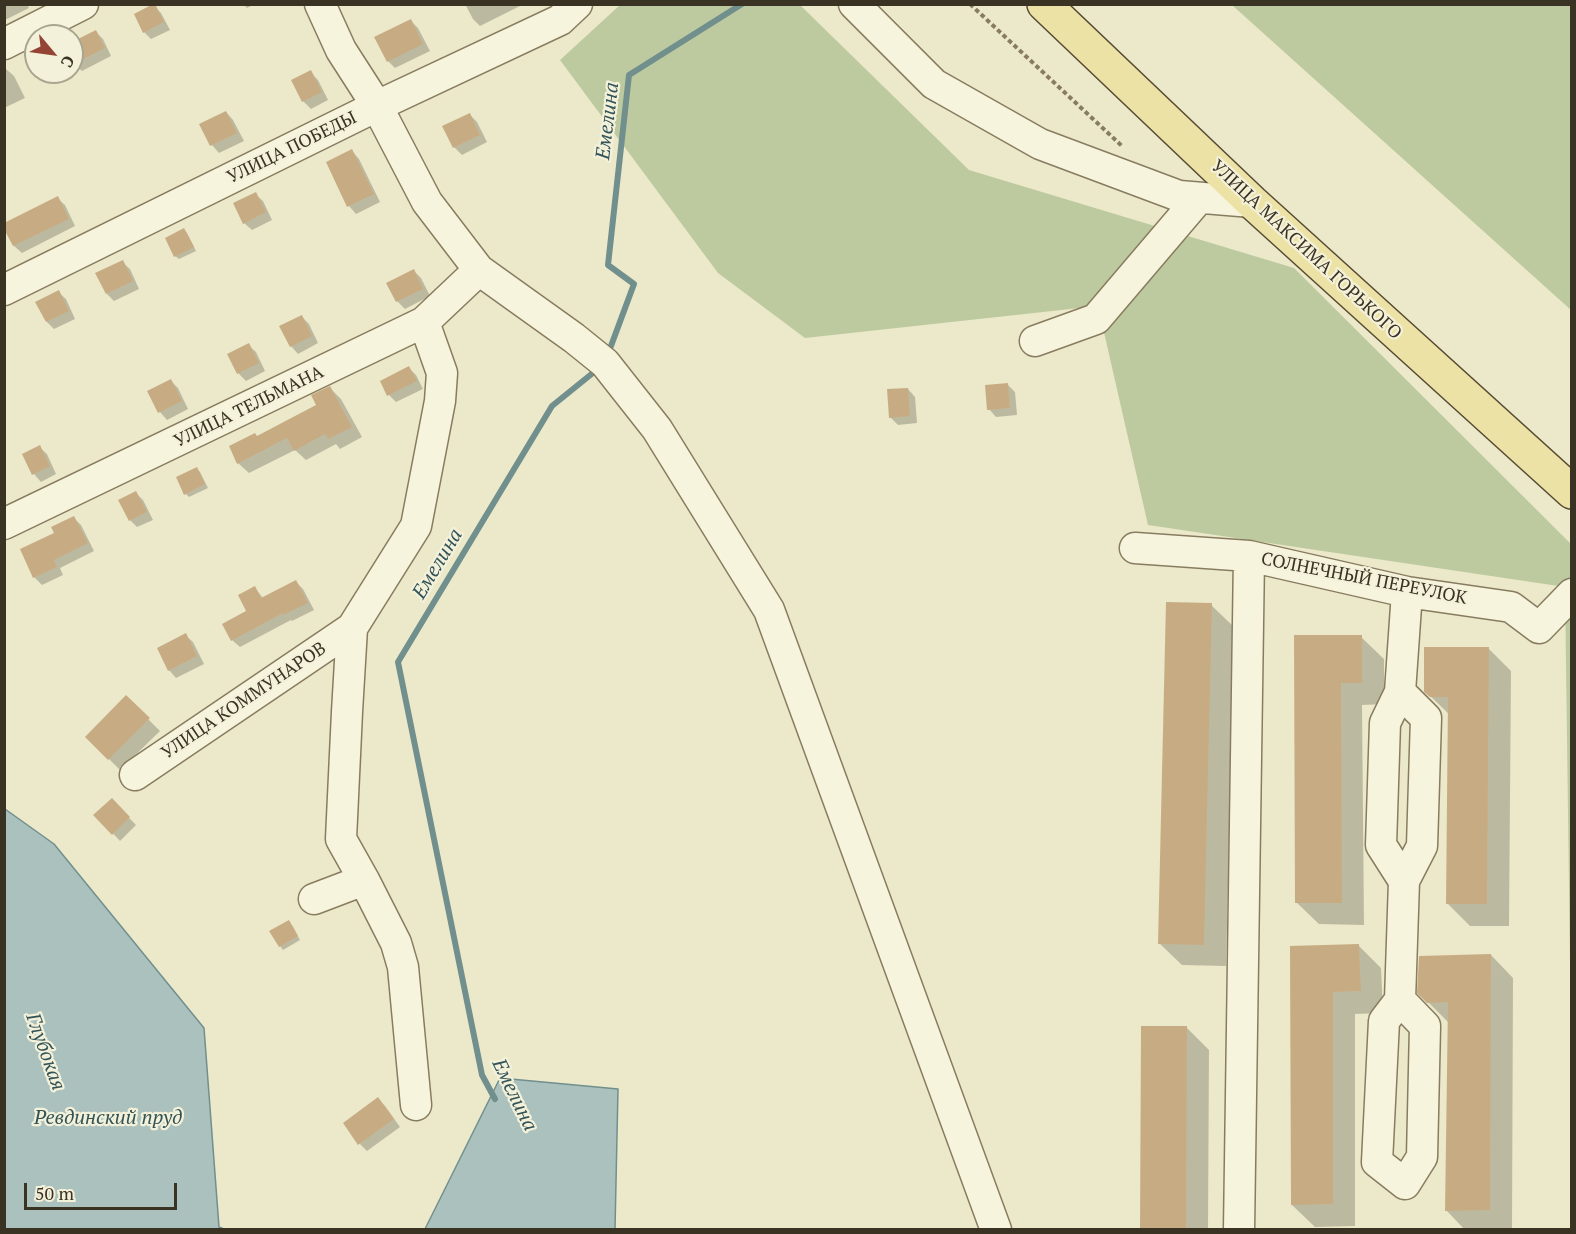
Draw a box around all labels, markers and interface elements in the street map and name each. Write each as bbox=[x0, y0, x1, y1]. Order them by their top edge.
north arrow bbox=[24, 24, 84, 84]
text: С bbox=[56, 52, 80, 72]
water label: Емелина bbox=[591, 81, 625, 161]
street label: УЛИЦА ПОБЕДЫ bbox=[224, 107, 360, 189]
street label: УЛИЦА МАКСИМА ГОРЬКОГО bbox=[1206, 156, 1406, 344]
street label: УЛИЦА ТЕЛЬМАНА bbox=[171, 361, 327, 453]
water label: Емелина bbox=[408, 525, 468, 603]
street label: СОЛНЕЧНЫЙ ПЕРЕУЛОК bbox=[1259, 548, 1469, 610]
street label: УЛИЦА КОММУНАРОВ bbox=[158, 638, 330, 764]
water label: Глубокая bbox=[20, 1010, 70, 1094]
water label: Емелина bbox=[486, 1055, 542, 1135]
water label: Ревдинский пруд bbox=[34, 1106, 182, 1130]
scale bar bbox=[27, 1171, 180, 1209]
text: 50 m bbox=[35, 1181, 74, 1205]

